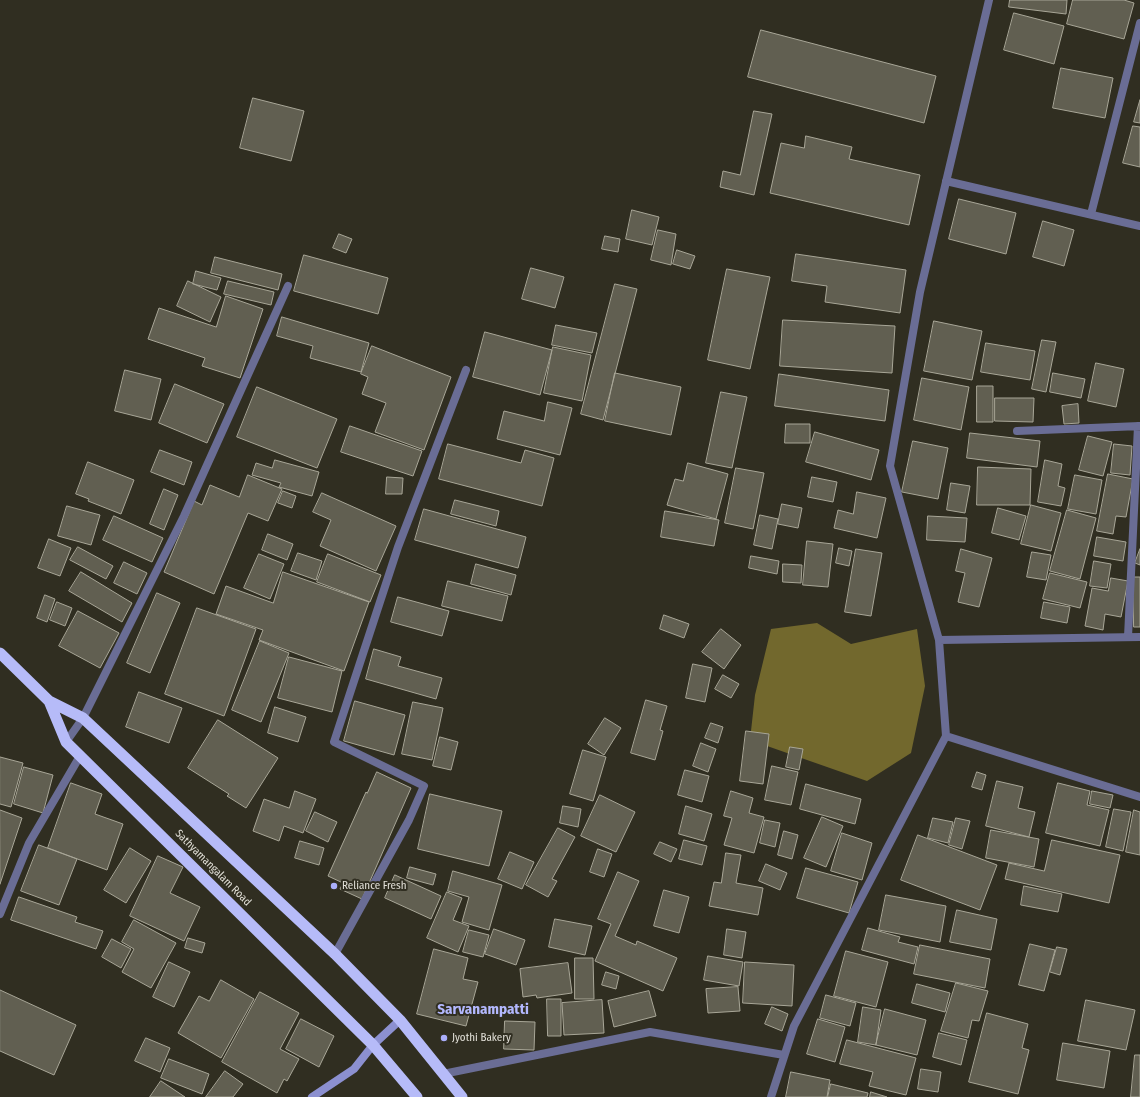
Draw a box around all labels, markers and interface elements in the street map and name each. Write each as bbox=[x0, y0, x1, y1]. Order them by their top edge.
street label: Sathyamangalam Road bbox=[172, 827, 254, 909]
place label: Reliance Fresh bbox=[342, 879, 407, 893]
marker: Reliance Fresh bbox=[329, 881, 339, 891]
district label: Sarvanampatti bbox=[437, 1001, 529, 1019]
place label: Jyothi Bakery bbox=[452, 1031, 511, 1045]
marker: Jyothi Bakery bbox=[439, 1033, 449, 1043]

